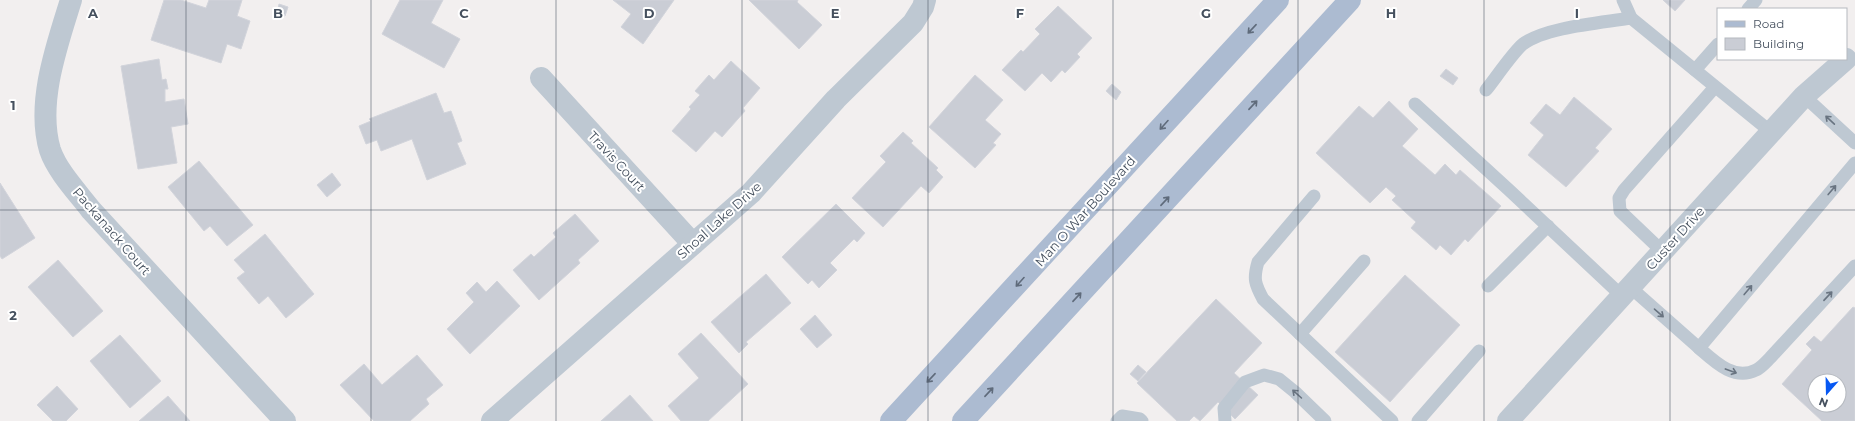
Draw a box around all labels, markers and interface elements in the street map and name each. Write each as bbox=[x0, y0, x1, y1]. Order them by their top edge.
text: A bbox=[87, 5, 99, 21]
text: B bbox=[273, 5, 283, 21]
text: C bbox=[459, 5, 469, 21]
text: D bbox=[644, 5, 655, 21]
text: E bbox=[831, 5, 840, 21]
text: F bbox=[1016, 5, 1024, 21]
text: G bbox=[1201, 5, 1211, 21]
text: H bbox=[1386, 5, 1396, 21]
text: I bbox=[1575, 5, 1579, 21]
legend bbox=[1717, 8, 1847, 60]
text: Road bbox=[1753, 16, 1784, 31]
one-way arrow bbox=[1247, 24, 1257, 34]
text: Building bbox=[1753, 36, 1804, 51]
text: 1 bbox=[10, 97, 16, 113]
one-way arrow bbox=[1249, 100, 1258, 110]
one-way arrow bbox=[1825, 115, 1835, 124]
one-way arrow bbox=[1160, 119, 1169, 129]
street label: Travis Court bbox=[585, 128, 649, 194]
street label: Man O War Boulevard bbox=[1031, 153, 1139, 269]
street label: Shoal Lake Drive bbox=[674, 178, 764, 262]
street label: Packanack Court bbox=[70, 184, 154, 278]
one-way arrow bbox=[1828, 185, 1837, 196]
one-way arrow bbox=[1161, 196, 1170, 206]
street label: Custer Drive bbox=[1642, 203, 1708, 273]
one-way arrow bbox=[1015, 277, 1024, 287]
one-way arrow bbox=[1744, 284, 1753, 295]
one-way arrow bbox=[1073, 291, 1082, 302]
one-way arrow bbox=[1823, 291, 1832, 301]
text: 2 bbox=[9, 307, 17, 323]
one-way arrow bbox=[1654, 309, 1664, 318]
one-way arrow bbox=[1724, 367, 1736, 375]
one-way arrow bbox=[927, 373, 936, 383]
north arrow bbox=[1807, 373, 1847, 413]
one-way arrow bbox=[985, 387, 994, 397]
one-way arrow bbox=[1292, 389, 1302, 399]
text: N bbox=[1817, 394, 1830, 410]

